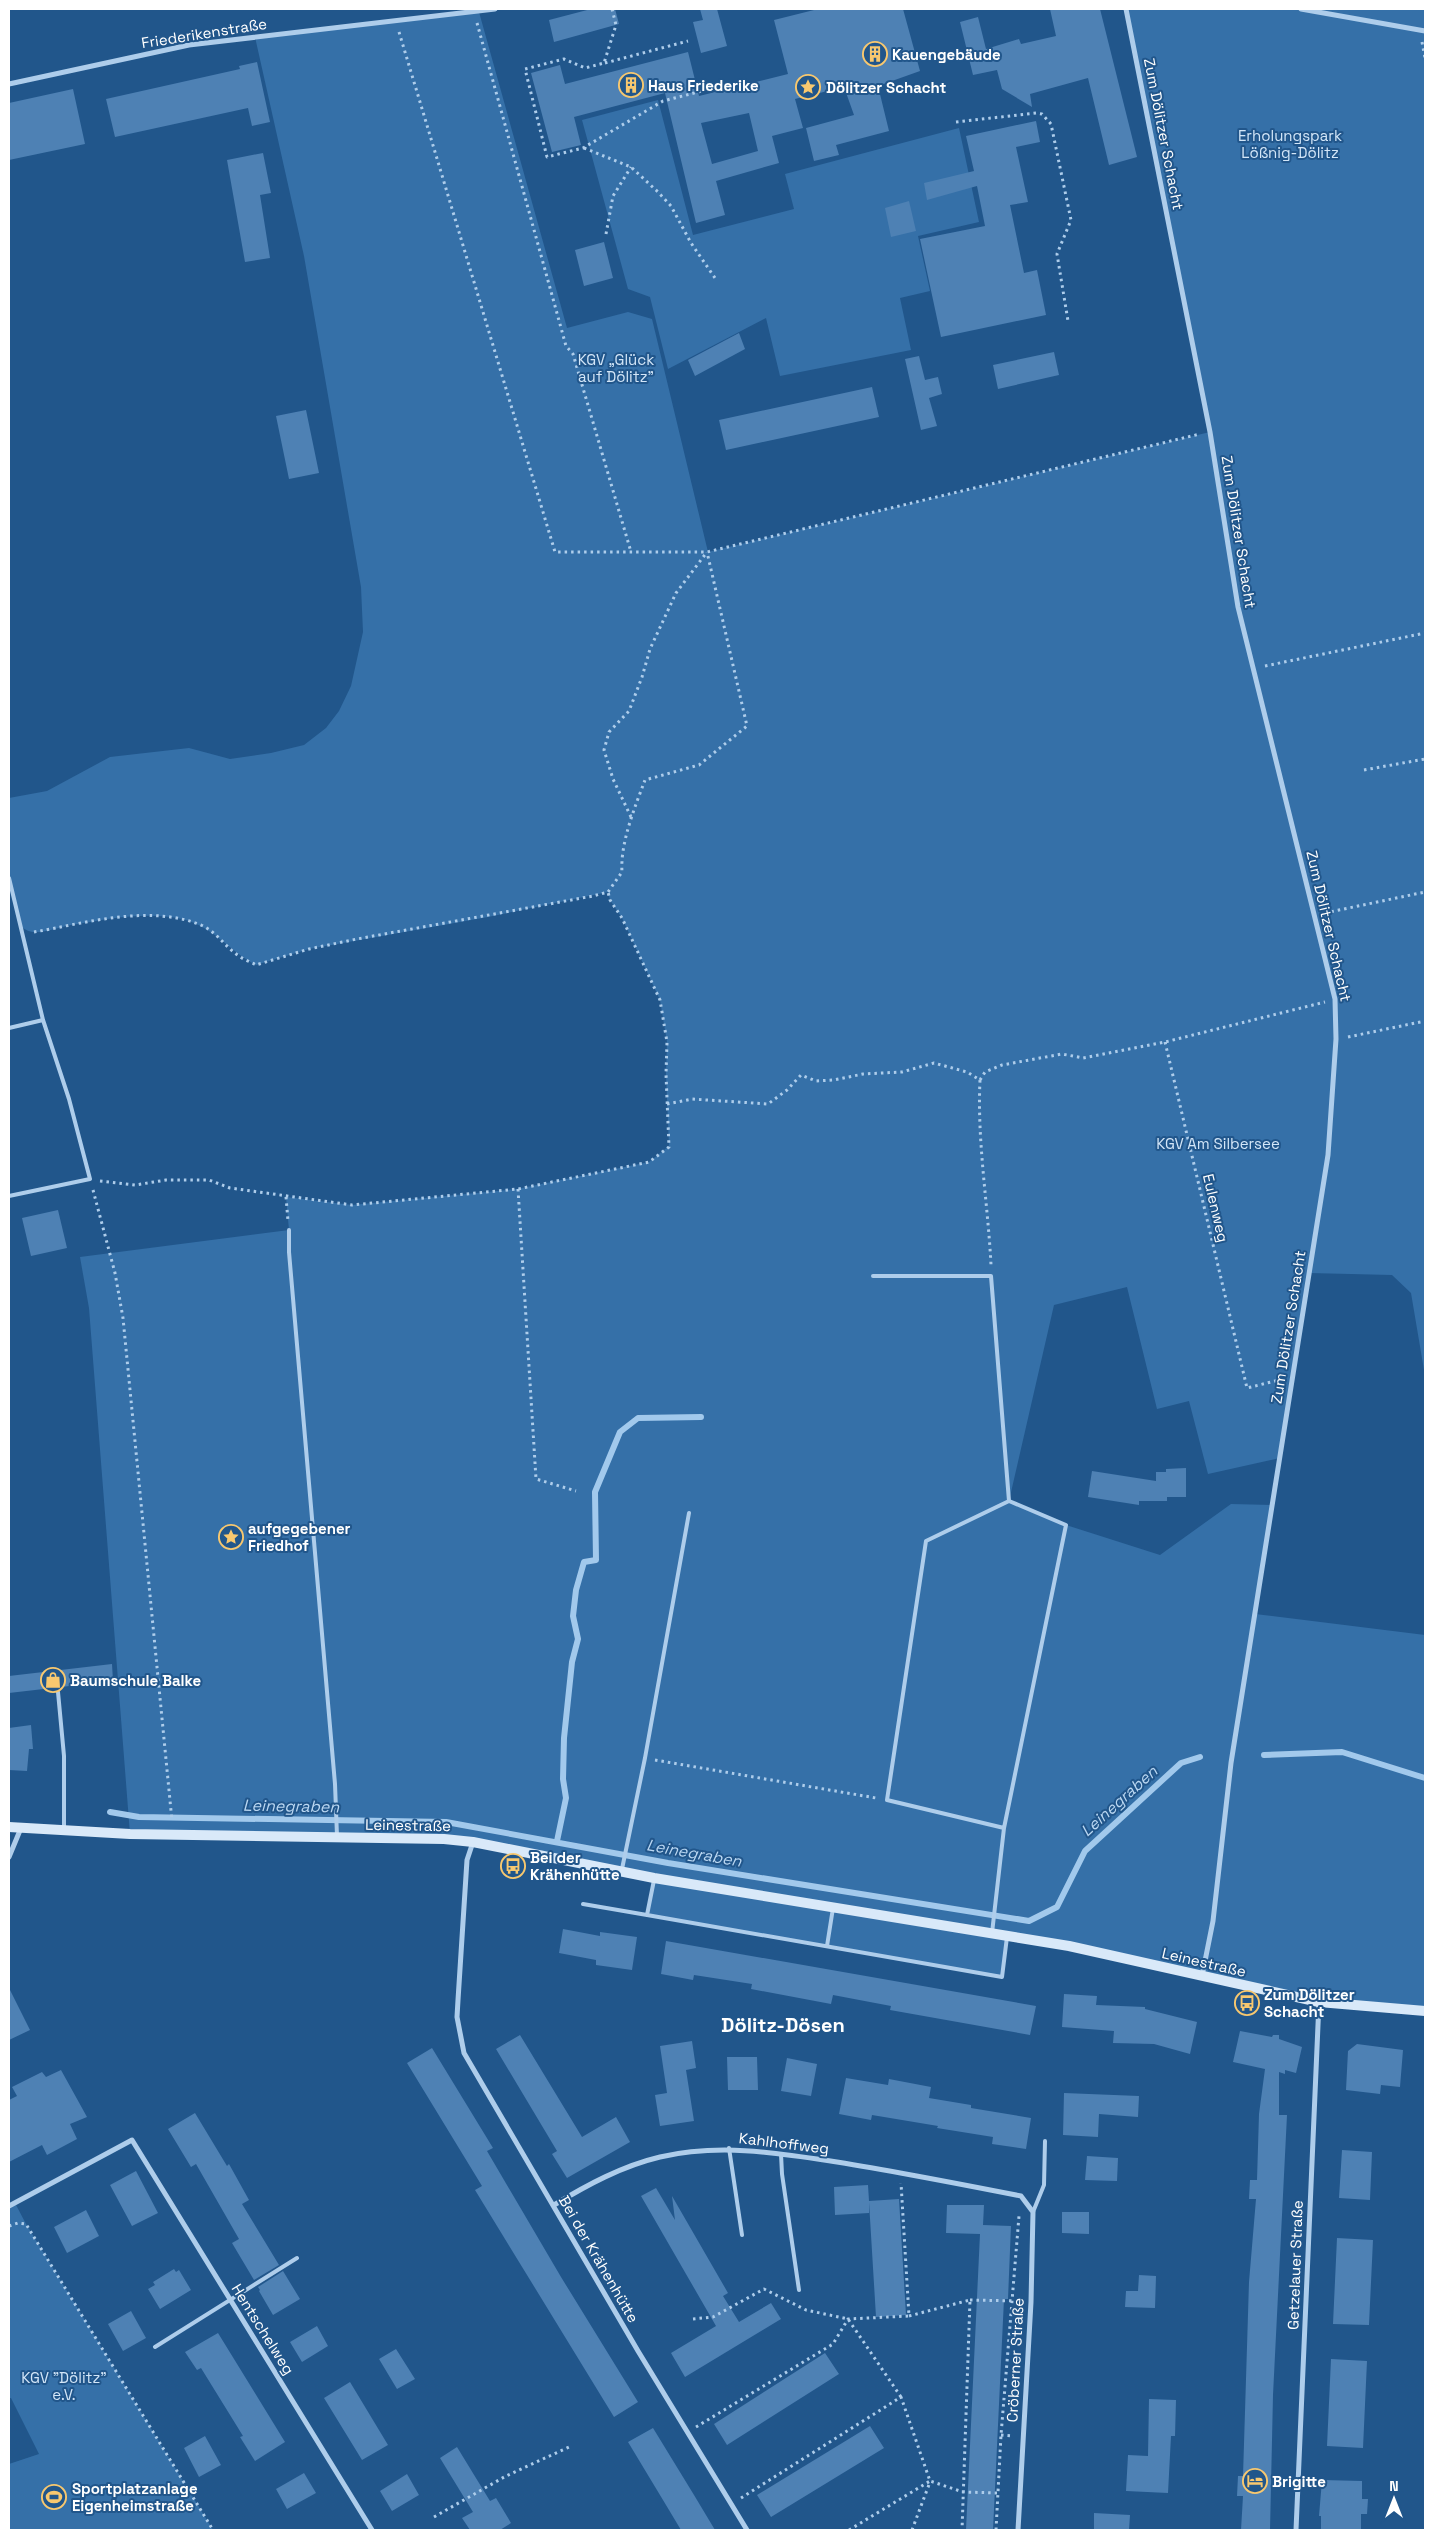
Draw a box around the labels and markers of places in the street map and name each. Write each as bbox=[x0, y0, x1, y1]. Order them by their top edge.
building icon: Kauengebäude bbox=[862, 41, 888, 67]
place label: Kauengebäude bbox=[892, 45, 1001, 64]
building icon: Haus Friederike bbox=[618, 72, 644, 98]
place icon: Dölitzer Schacht bbox=[795, 74, 821, 100]
place label: Haus Friederike bbox=[648, 76, 759, 95]
place label: Dölitzer Schacht bbox=[826, 78, 947, 97]
place label: aufgegebener Friedhof bbox=[248, 1519, 351, 1555]
place icon: aufgegebener Friedhof bbox=[218, 1524, 244, 1550]
shop icon: Baumschule Balke bbox=[40, 1667, 66, 1693]
place label: Baumschule Balke bbox=[70, 1671, 202, 1690]
place label: Bei der Krähenhütte bbox=[530, 1848, 620, 1884]
bus stop icon: Bei der Krähenhütte bbox=[500, 1853, 526, 1879]
place label: Zum Dölitzer Schacht bbox=[1264, 1985, 1355, 2021]
bus stop icon: Zum Dölitzer Schacht bbox=[1234, 1990, 1260, 2016]
hotel icon: Brigitte bbox=[1242, 2468, 1268, 2494]
place label: Brigitte bbox=[1272, 2472, 1326, 2491]
place label: Sportplatzanlage Eigenheimstraße bbox=[72, 2479, 198, 2515]
sports icon: Sportplatzanlage Eigenheimstraße bbox=[41, 2484, 67, 2510]

